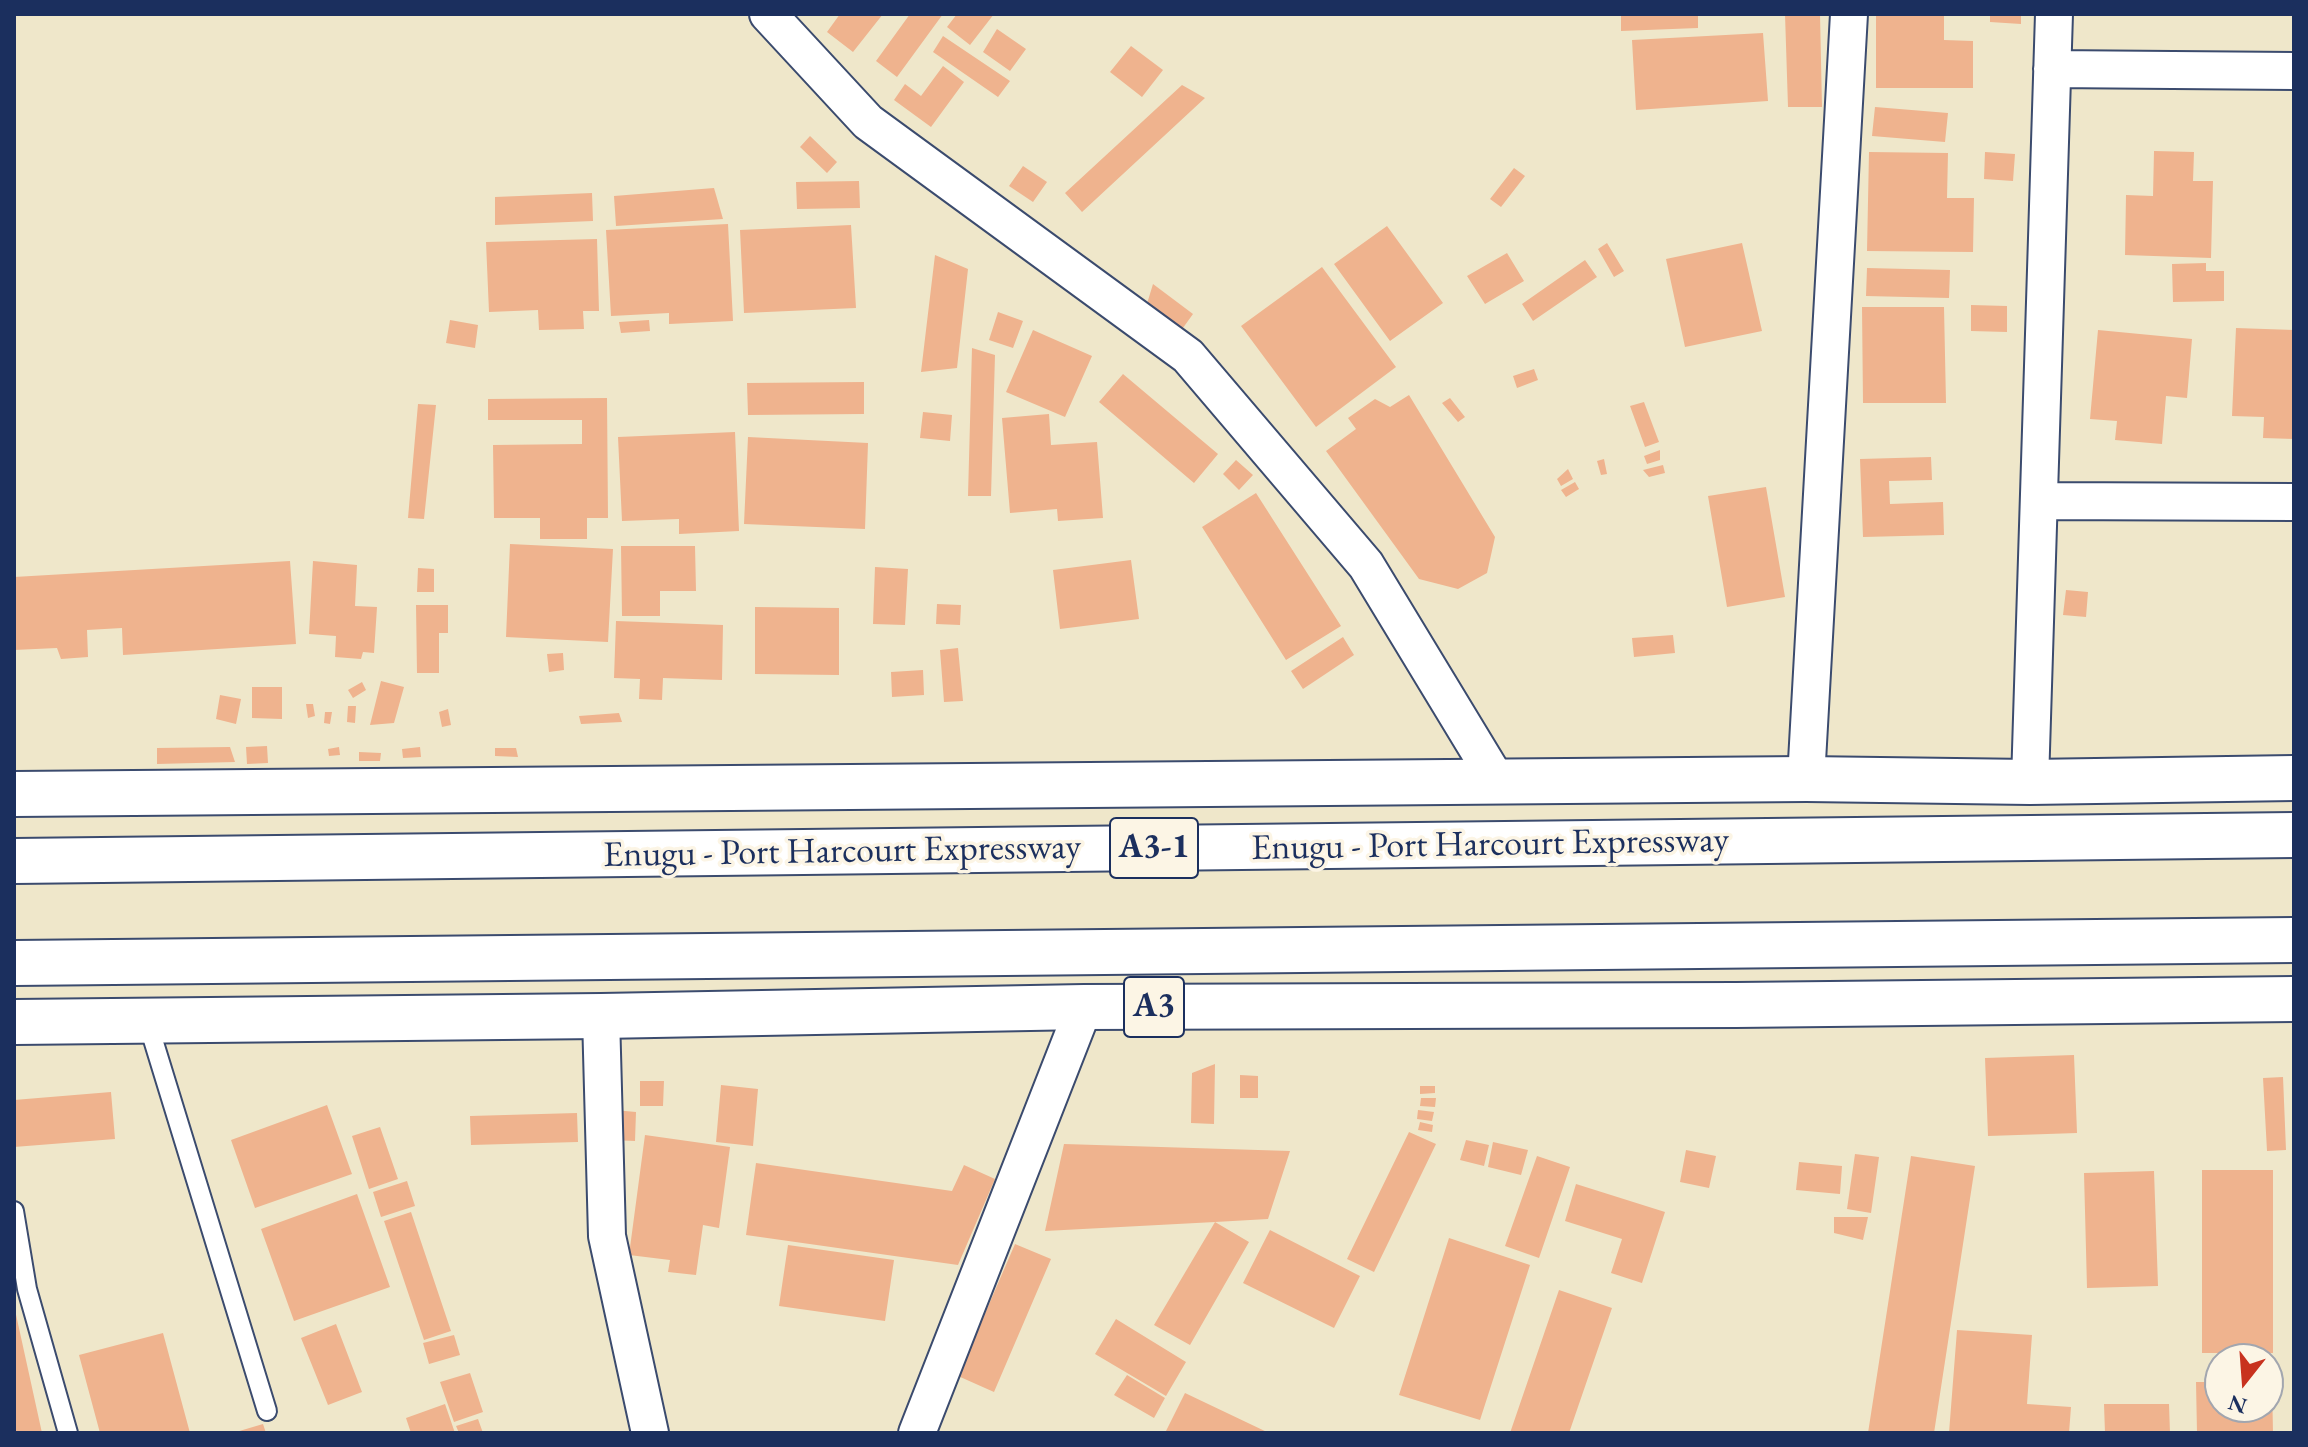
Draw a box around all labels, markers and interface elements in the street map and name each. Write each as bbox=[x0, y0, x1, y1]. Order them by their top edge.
road number: A3-1 bbox=[1110, 818, 1198, 878]
street label: Enugu - Port Harcourt Expressway bbox=[1251, 819, 1729, 871]
street label: Enugu - Port Harcourt Expressway bbox=[603, 826, 1081, 878]
road number: A3 bbox=[1124, 977, 1184, 1037]
north arrow bbox=[2204, 1343, 2284, 1423]
text: N bbox=[2225, 1388, 2250, 1421]

